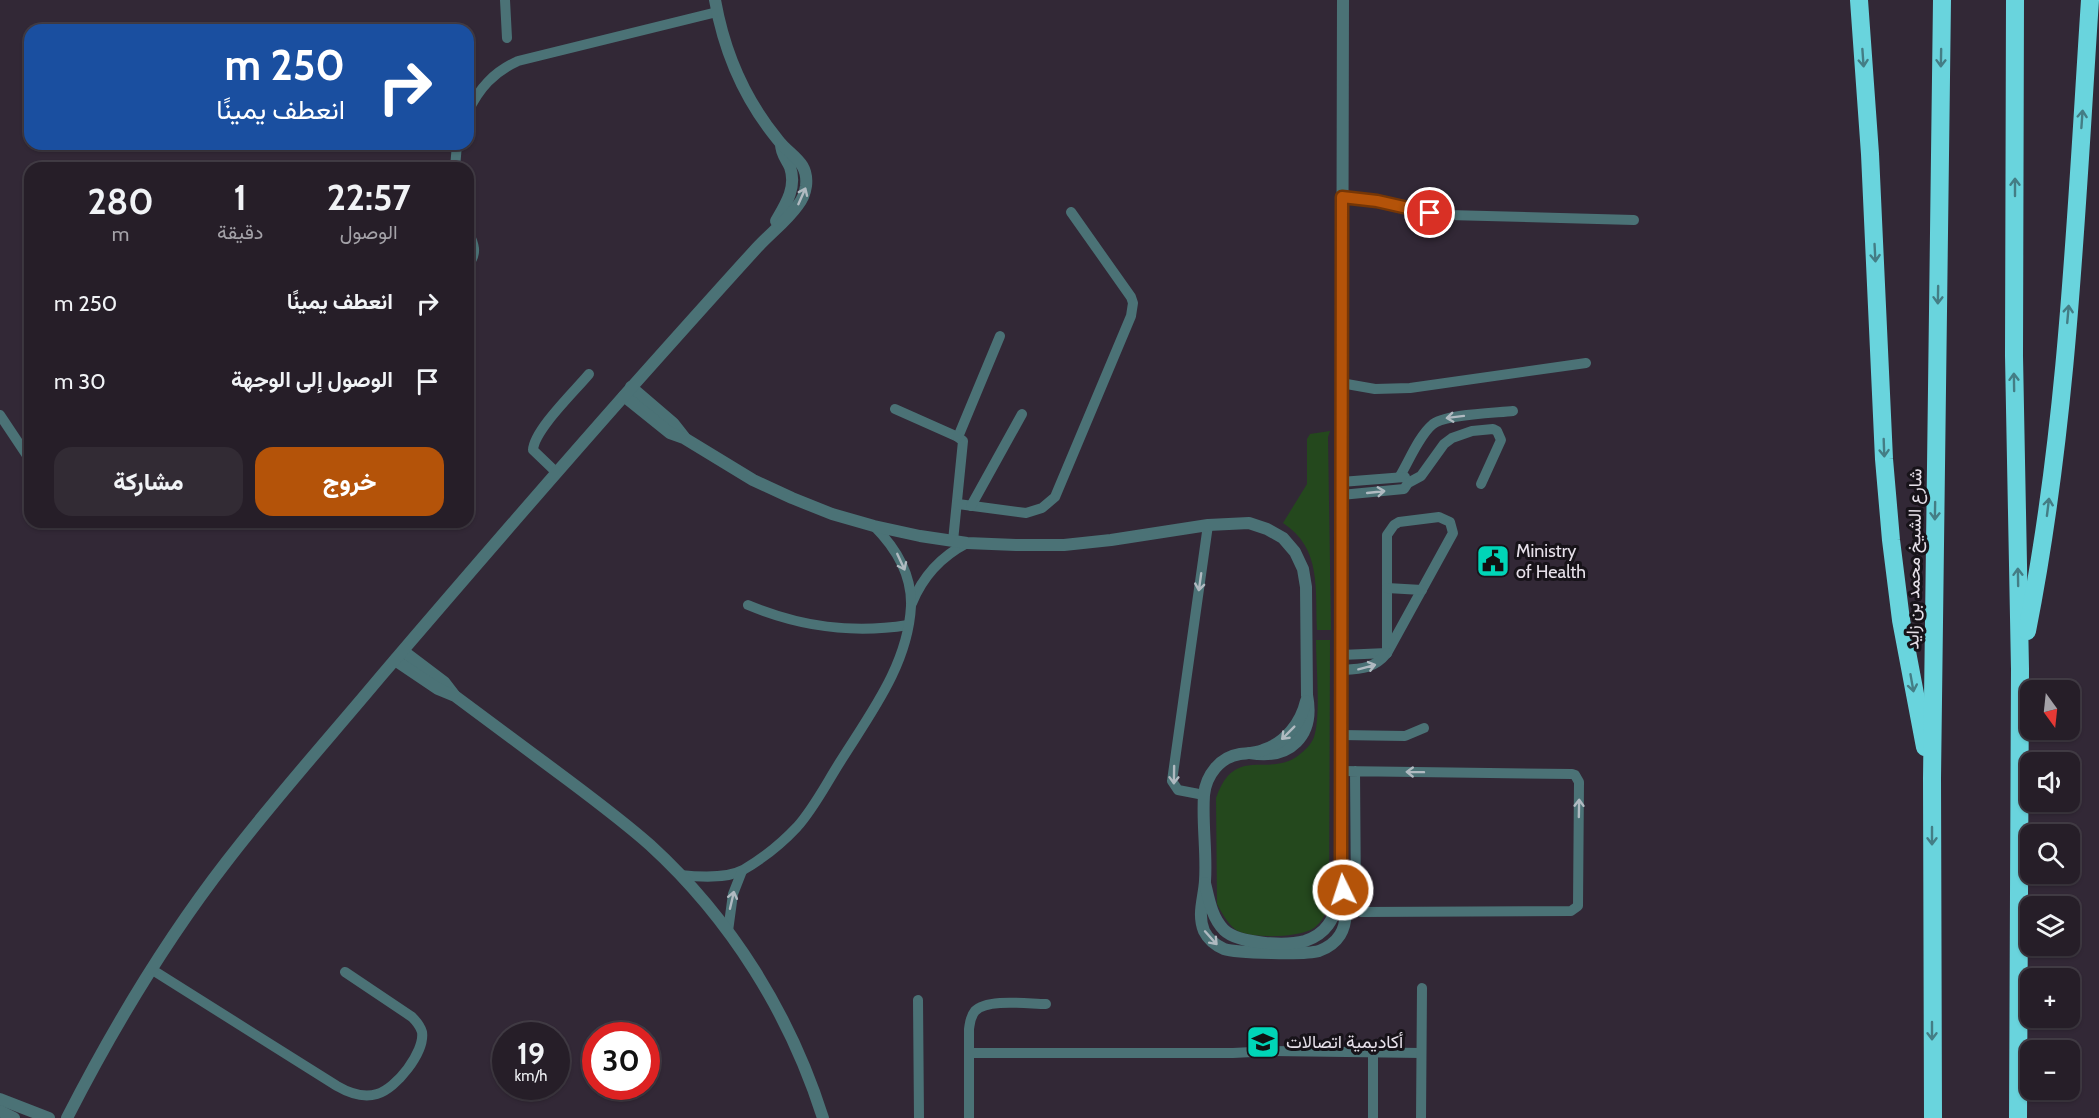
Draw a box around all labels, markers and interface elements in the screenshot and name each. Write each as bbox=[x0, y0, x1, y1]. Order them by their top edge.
text: 250 m bbox=[225, 39, 345, 91]
icon: right bbox=[366, 48, 444, 126]
one-way arrow bbox=[1858, 48, 1869, 68]
one-way arrow bbox=[1935, 48, 1947, 68]
text: انعطف يمينًا bbox=[216, 93, 345, 126]
one-way arrow bbox=[2077, 110, 2088, 130]
text: 1 bbox=[234, 175, 247, 219]
text: 22:57 bbox=[327, 175, 411, 219]
one-way arrow bbox=[2009, 177, 2021, 197]
text: 280 bbox=[87, 179, 154, 223]
pin bbox=[1404, 187, 1455, 238]
one-way arrow bbox=[796, 188, 808, 206]
icon: arrive bbox=[1413, 196, 1446, 229]
text: دقيقة bbox=[217, 220, 263, 244]
text: الوصول bbox=[340, 220, 398, 244]
text: m bbox=[112, 222, 129, 246]
one-way arrow bbox=[1869, 243, 1880, 263]
one-way arrow bbox=[1932, 285, 1944, 305]
icon: right bbox=[411, 287, 444, 320]
text: انعطف يمينًا bbox=[287, 288, 393, 315]
text: 250 m bbox=[54, 290, 117, 317]
one-way arrow bbox=[2063, 304, 2074, 324]
icon: arrive bbox=[411, 365, 444, 398]
text: الوصول إلى الوجهة bbox=[231, 366, 393, 393]
text: 30 m bbox=[54, 368, 106, 395]
one-way arrow bbox=[2009, 372, 2020, 392]
one-way arrow bbox=[1446, 412, 1466, 423]
one-way arrow bbox=[1878, 437, 1889, 457]
button: مشاركة bbox=[54, 447, 243, 516]
button: خروج bbox=[255, 447, 444, 516]
street label: شارع الشيخ محمد بن زايد bbox=[1901, 468, 1928, 650]
one-way arrow bbox=[1366, 486, 1386, 497]
one-way arrow bbox=[2042, 498, 2053, 518]
one-way arrow bbox=[1929, 501, 1941, 521]
place label: Ministry of Health bbox=[1516, 540, 1586, 583]
public building icon: Ministry of Health bbox=[1475, 543, 1511, 579]
one-way arrow bbox=[895, 553, 907, 571]
one-way arrow bbox=[2012, 567, 2024, 587]
one-way arrow bbox=[1194, 572, 1205, 592]
one-way arrow bbox=[1357, 660, 1376, 672]
one-way arrow bbox=[1907, 673, 1918, 692]
north arrow bbox=[2020, 680, 2080, 740]
map controls bbox=[2020, 680, 2080, 1100]
one-way arrow bbox=[1280, 726, 1295, 741]
button: sound bbox=[2020, 752, 2080, 812]
one-way arrow bbox=[1168, 765, 1180, 785]
one-way arrow bbox=[1406, 766, 1426, 778]
one-way arrow bbox=[1573, 799, 1585, 819]
button: search bbox=[2020, 824, 2080, 884]
one-way arrow bbox=[1926, 826, 1938, 846]
position arrow bbox=[1311, 858, 1375, 922]
one-way arrow bbox=[727, 891, 738, 910]
button: layers bbox=[2020, 896, 2080, 956]
one-way arrow bbox=[1204, 931, 1218, 946]
button: + bbox=[2020, 968, 2080, 1028]
one-way arrow bbox=[1927, 1021, 1938, 1041]
speed limit sign: 30 bbox=[582, 1022, 660, 1100]
school or university icon: أكاديمية اتصالات bbox=[1245, 1024, 1281, 1060]
place label: أكاديمية اتصالات bbox=[1286, 1031, 1403, 1053]
text: 19 bbox=[517, 1035, 545, 1072]
button: − bbox=[2020, 1040, 2080, 1100]
text: km/h bbox=[515, 1067, 547, 1085]

